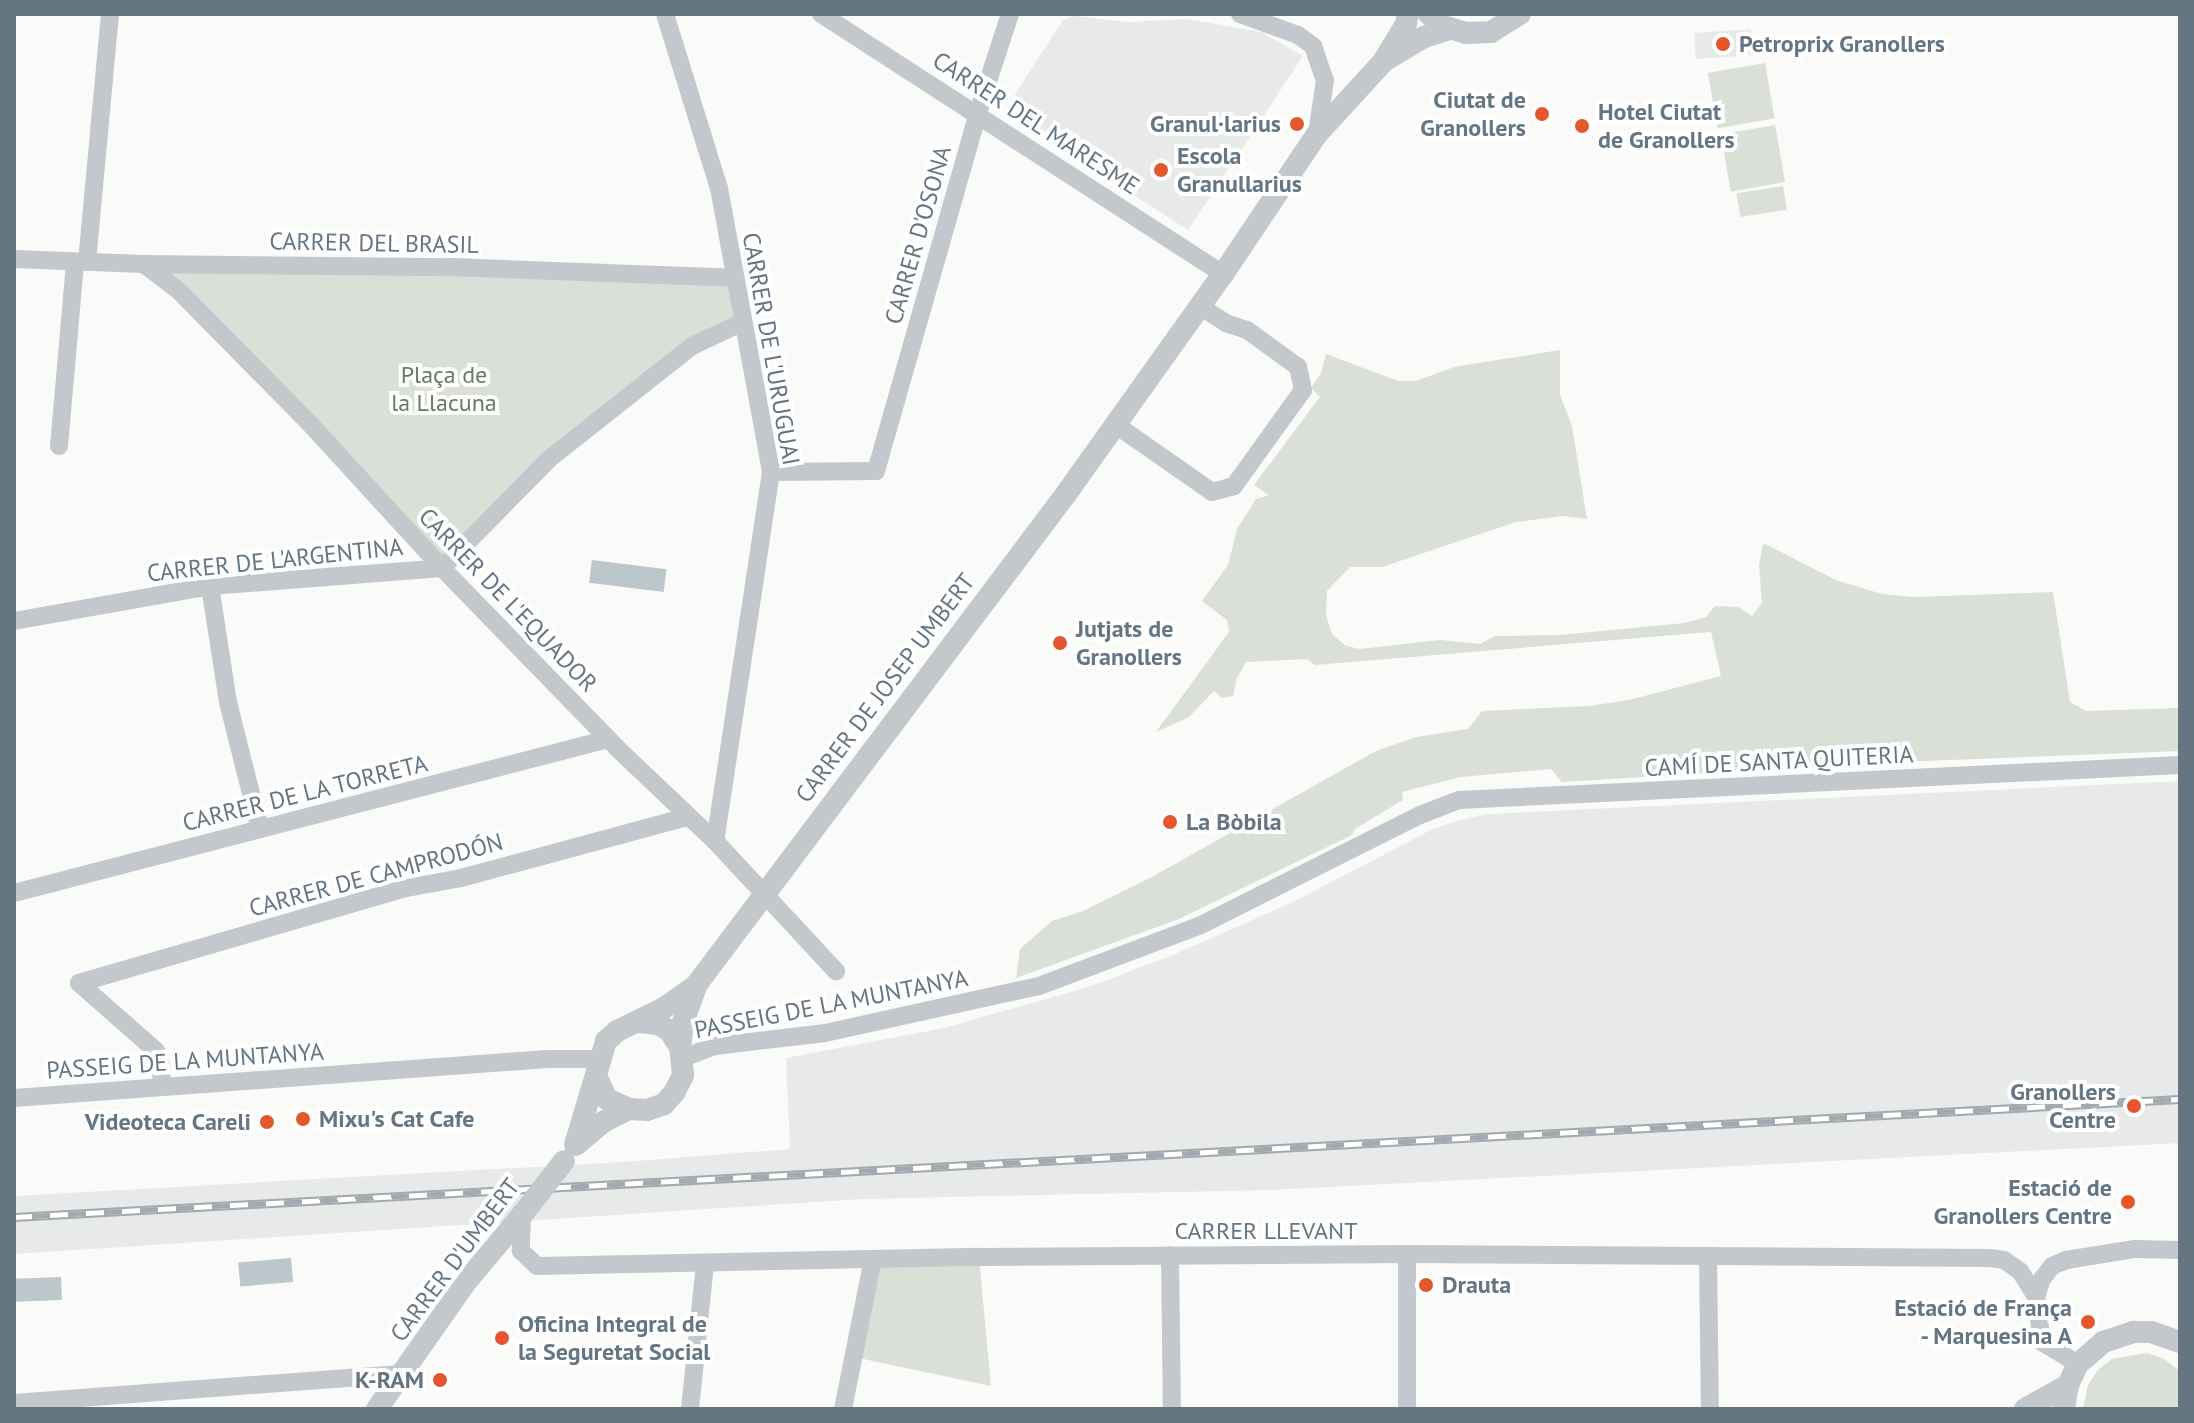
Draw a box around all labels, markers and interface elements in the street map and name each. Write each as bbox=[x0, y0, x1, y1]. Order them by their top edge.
place label: Petroprix Granollers bbox=[1739, 30, 1946, 58]
marker: Petroprix Granollers bbox=[1714, 35, 1732, 53]
street label: CARRER DEL MARESME bbox=[927, 45, 1145, 201]
place label: Ciutat de Granollers bbox=[1420, 86, 1526, 142]
place label: Hotel Ciutat de Granollers bbox=[1598, 98, 1735, 154]
marker: Ciutat de Granollers bbox=[1533, 105, 1551, 123]
place label: Granul·larius bbox=[1150, 110, 1281, 138]
marker: Granul·larius bbox=[1288, 115, 1306, 133]
marker: Hotel Ciutat de Granollers bbox=[1573, 117, 1591, 135]
place label: Escola Granullarius bbox=[1177, 142, 1302, 198]
street label: CARRER D'OSONA bbox=[879, 143, 957, 327]
marker: Escola Granullarius bbox=[1152, 161, 1170, 179]
street label: CARRER DEL BRASIL bbox=[269, 227, 479, 259]
street label: CARRER DE L'URUGUAI bbox=[736, 230, 806, 468]
park label: Plaça de la Llacuna bbox=[391, 361, 497, 417]
street label: CARRER DE L'EQUADOR bbox=[413, 502, 603, 698]
street label: CARRER DE L'ARGENTINA bbox=[146, 532, 404, 588]
street label: CARRER DE JOSEP UMBERT bbox=[789, 567, 981, 809]
place label: Jutjats de Granollers bbox=[1076, 615, 1182, 671]
marker: Jutjats de Granollers bbox=[1051, 634, 1069, 652]
street label: CAMÍ DE SANTA QUITERIA bbox=[1643, 740, 1915, 782]
street label: CARRER DE LA TORRETA bbox=[179, 748, 431, 838]
place label: La Bòbila bbox=[1186, 808, 1282, 836]
marker: La Bòbila bbox=[1161, 813, 1179, 831]
street label: CARRER DE CAMPRODÓN bbox=[246, 827, 506, 923]
street label: PASSEIG DE LA MUNTANYA bbox=[691, 963, 971, 1045]
street label: PASSEIG DE LA MUNTANYA bbox=[45, 1037, 325, 1085]
place label: Granollers Centre bbox=[2010, 1078, 2116, 1134]
marker: Granollers Centre bbox=[2123, 1095, 2145, 1117]
place label: Mixu's Cat Cafe bbox=[319, 1105, 475, 1133]
place label: Videoteca Careli bbox=[84, 1108, 251, 1136]
marker: Mixu's Cat Cafe bbox=[294, 1110, 312, 1128]
marker: Videoteca Careli bbox=[258, 1113, 276, 1131]
street label: CARRER D'UMBERT bbox=[384, 1173, 526, 1347]
place label: Estació de Granollers Centre bbox=[1933, 1174, 2112, 1230]
marker: Estació de Granollers Centre bbox=[2119, 1193, 2137, 1211]
street label: CARRER LLEVANT bbox=[1175, 1217, 1357, 1245]
place label: Drauta bbox=[1442, 1271, 1511, 1299]
marker: Drauta bbox=[1417, 1276, 1435, 1294]
place label: Estació de França - Marquesina A bbox=[1894, 1294, 2072, 1350]
place label: Oficina Integral de la Seguretat Social bbox=[518, 1310, 710, 1366]
marker: Estació de França - Marquesina A bbox=[2079, 1313, 2097, 1331]
marker: Oficina Integral de la Seguretat Social bbox=[493, 1329, 511, 1347]
place label: K-RAM bbox=[355, 1366, 424, 1394]
marker: K-RAM bbox=[431, 1371, 449, 1389]

